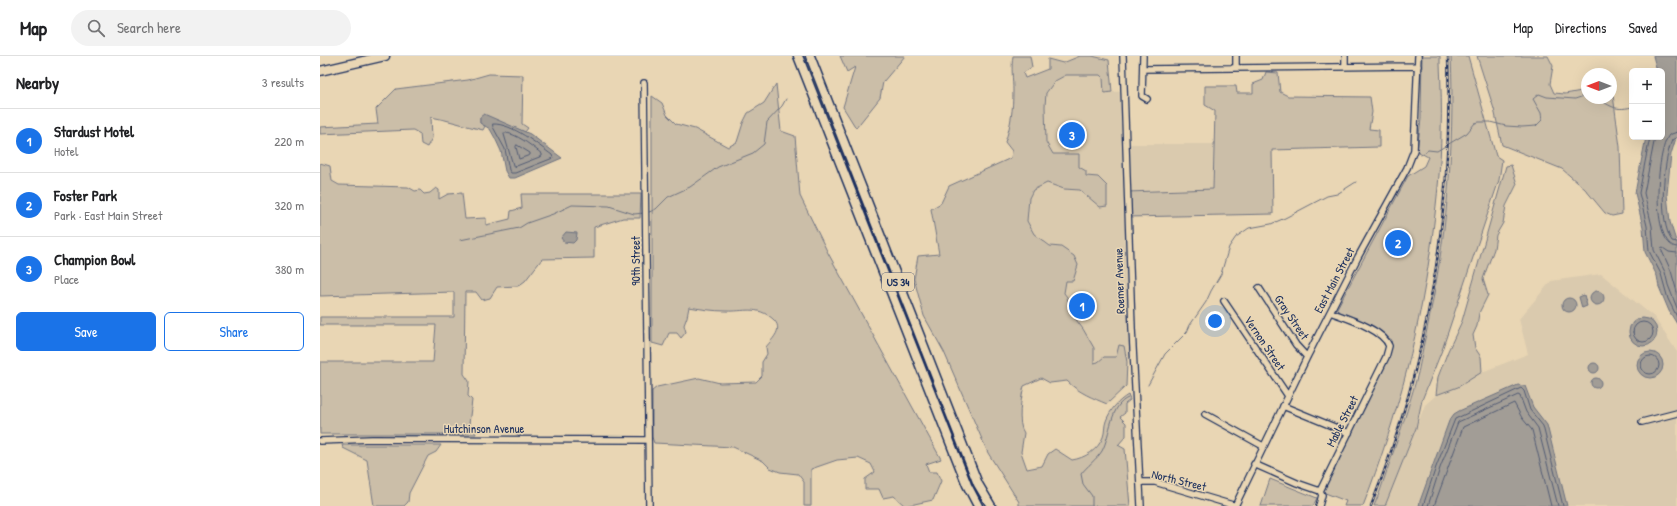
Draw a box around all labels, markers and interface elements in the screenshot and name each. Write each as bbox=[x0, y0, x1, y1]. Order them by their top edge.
search box bbox=[71, 10, 351, 46]
text: Map bbox=[20, 15, 47, 41]
icon: search bbox=[85, 17, 107, 39]
text: Search here bbox=[117, 17, 181, 38]
text: Map bbox=[1513, 18, 1533, 37]
text: Directions bbox=[1555, 18, 1606, 37]
text: Saved bbox=[1628, 18, 1657, 37]
north arrow bbox=[1581, 68, 1617, 104]
map controls bbox=[1629, 68, 1665, 140]
button: + bbox=[1629, 68, 1665, 104]
text: Nearby bbox=[16, 71, 59, 94]
text: 3 results bbox=[262, 73, 304, 91]
button: − bbox=[1629, 104, 1665, 140]
pin: 3 bbox=[1059, 120, 1085, 150]
text: Stardust Motel bbox=[54, 121, 134, 142]
text: 1 bbox=[27, 132, 31, 150]
text: 220 m bbox=[274, 132, 304, 150]
text: Hotel bbox=[54, 142, 78, 160]
text: Foster Park bbox=[54, 185, 117, 206]
text: 2 bbox=[26, 196, 32, 214]
text: 320 m bbox=[274, 196, 304, 214]
text: Park · East Main Street bbox=[54, 206, 163, 224]
pin: 2 bbox=[1385, 228, 1411, 258]
street label: 90th Street bbox=[627, 235, 644, 286]
street label: East Main Street bbox=[1310, 243, 1359, 316]
street label: Roemer Avenue bbox=[1109, 248, 1129, 314]
text: Champion Bowl bbox=[54, 249, 135, 270]
text: 3 bbox=[26, 260, 32, 278]
text: 380 m bbox=[275, 260, 304, 278]
text: Place bbox=[54, 270, 79, 288]
road number: US 34 bbox=[882, 273, 914, 291]
pin: 1 bbox=[1069, 291, 1095, 321]
street label: Gray Street bbox=[1271, 291, 1314, 344]
your location bbox=[1205, 311, 1225, 331]
button: Save bbox=[16, 312, 156, 351]
button: Share bbox=[164, 312, 304, 351]
street label: Vernon Street bbox=[1240, 312, 1290, 374]
street label: Mable Street bbox=[1322, 392, 1363, 450]
street label: Hutchinson Avenue bbox=[444, 420, 524, 437]
street label: North Street bbox=[1150, 465, 1209, 495]

